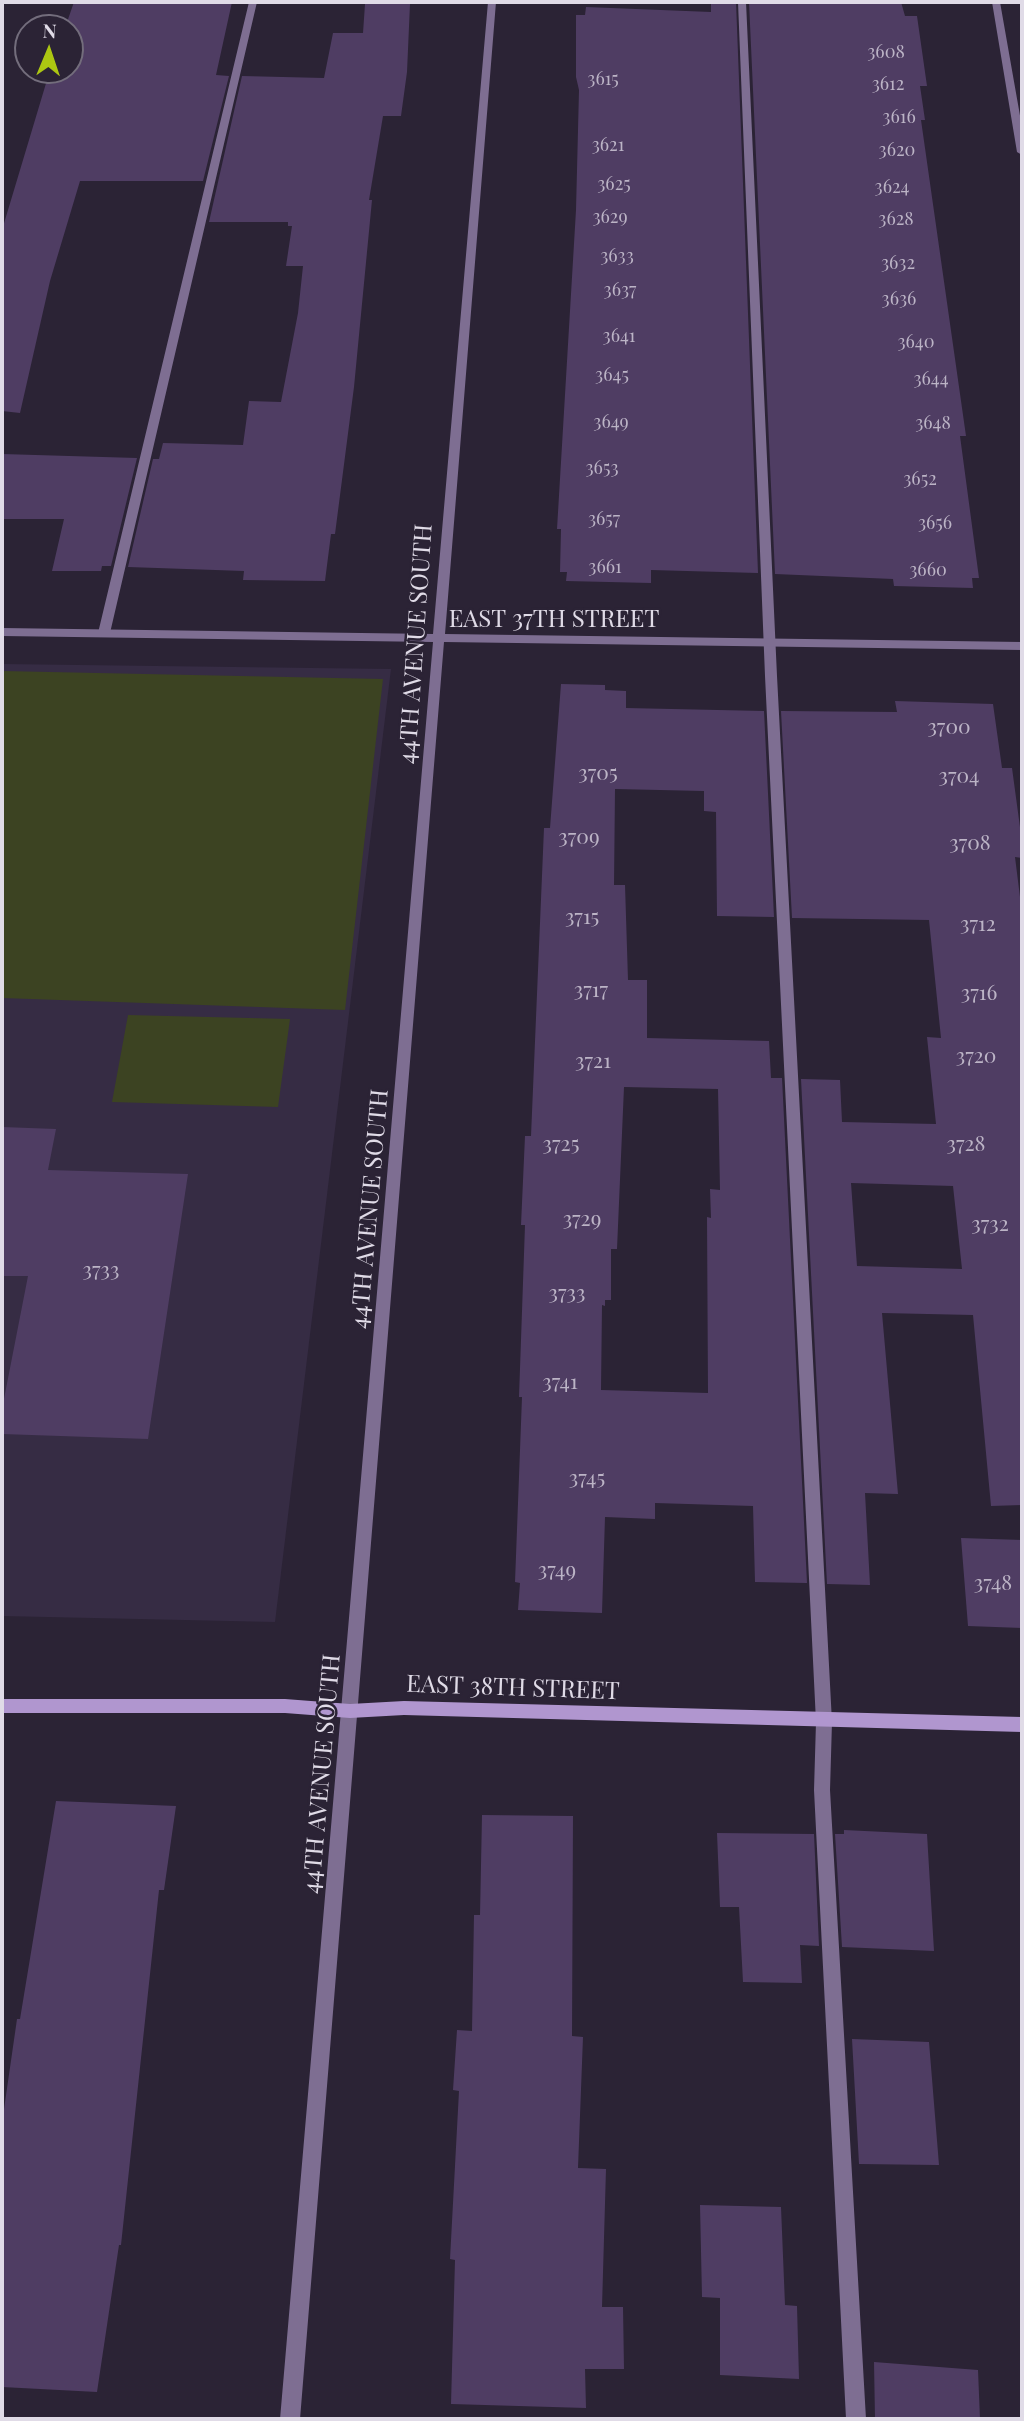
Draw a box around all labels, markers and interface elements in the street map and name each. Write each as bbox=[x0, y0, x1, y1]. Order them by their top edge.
north arrow bbox=[14, 14, 84, 84]
text: N bbox=[42, 17, 57, 43]
house number: 3608 bbox=[867, 41, 905, 63]
house number: 3615 bbox=[587, 68, 619, 90]
house number: 3612 bbox=[872, 73, 904, 95]
house number: 3616 bbox=[882, 106, 916, 128]
house number: 3621 bbox=[592, 134, 624, 156]
house number: 3620 bbox=[879, 139, 915, 161]
house number: 3625 bbox=[597, 173, 631, 195]
house number: 3624 bbox=[875, 176, 909, 198]
house number: 3629 bbox=[592, 206, 628, 228]
house number: 3628 bbox=[878, 208, 914, 230]
house number: 3633 bbox=[600, 245, 634, 267]
house number: 3632 bbox=[881, 252, 915, 274]
house number: 3637 bbox=[604, 279, 636, 301]
house number: 3636 bbox=[882, 288, 916, 310]
house number: 3641 bbox=[603, 325, 635, 347]
house number: 3640 bbox=[897, 331, 935, 353]
house number: 3645 bbox=[595, 364, 629, 386]
house number: 3644 bbox=[913, 368, 949, 390]
house number: 3649 bbox=[593, 411, 629, 433]
house number: 3648 bbox=[915, 412, 951, 434]
house number: 3653 bbox=[585, 457, 619, 479]
house number: 3652 bbox=[903, 468, 937, 490]
house number: 3657 bbox=[588, 508, 620, 530]
house number: 3656 bbox=[918, 512, 952, 534]
street label: 44TH AVENUE SOUTH bbox=[393, 523, 439, 765]
house number: 3661 bbox=[588, 556, 622, 578]
house number: 3660 bbox=[909, 559, 947, 581]
street label: EAST 37TH STREET bbox=[449, 606, 659, 634]
house number: 3700 bbox=[927, 714, 971, 740]
house number: 3705 bbox=[578, 760, 618, 786]
house number: 3704 bbox=[939, 763, 979, 789]
house number: 3709 bbox=[558, 824, 600, 850]
house number: 3708 bbox=[949, 830, 991, 856]
house number: 3715 bbox=[565, 904, 599, 930]
house number: 3712 bbox=[960, 911, 996, 937]
house number: 3717 bbox=[574, 977, 608, 1003]
house number: 3716 bbox=[961, 980, 997, 1006]
house number: 3720 bbox=[956, 1043, 996, 1069]
house number: 3721 bbox=[575, 1048, 611, 1074]
street label: 44TH AVENUE SOUTH bbox=[345, 1088, 395, 1330]
house number: 3725 bbox=[543, 1131, 579, 1157]
house number: 3728 bbox=[947, 1131, 985, 1157]
house number: 3729 bbox=[563, 1206, 601, 1232]
house number: 3732 bbox=[971, 1211, 1009, 1237]
house number: 3733 bbox=[83, 1257, 119, 1283]
house number: 3733 bbox=[549, 1280, 585, 1306]
house number: 3741 bbox=[542, 1369, 578, 1395]
house number: 3745 bbox=[569, 1465, 605, 1491]
house number: 3749 bbox=[538, 1557, 576, 1583]
house number: 3748 bbox=[974, 1570, 1012, 1596]
street label: 44TH AVENUE SOUTH bbox=[297, 1653, 347, 1895]
street label: EAST 38TH STREET bbox=[406, 1670, 620, 1706]

